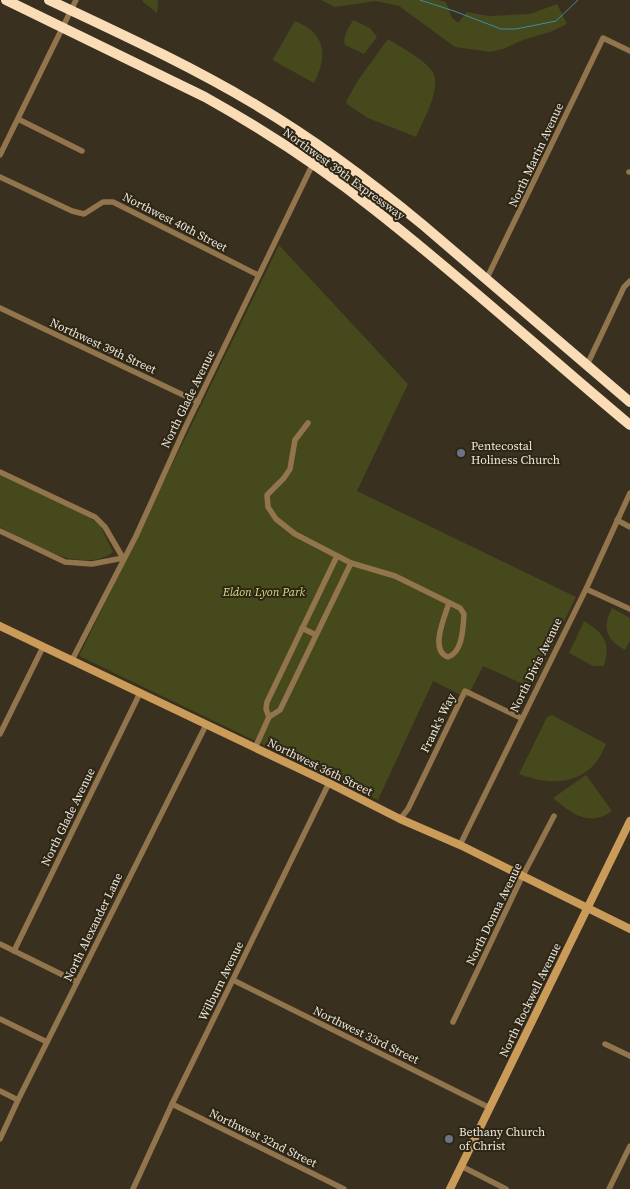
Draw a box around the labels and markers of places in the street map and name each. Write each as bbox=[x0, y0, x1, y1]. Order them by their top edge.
place label: Pentecostal Holiness Church bbox=[471, 438, 560, 468]
marker: Pentecostal Holiness Church bbox=[455, 447, 467, 459]
place label: Bethany Church of Christ bbox=[459, 1124, 545, 1154]
marker: Bethany Church of Christ bbox=[443, 1133, 455, 1145]

